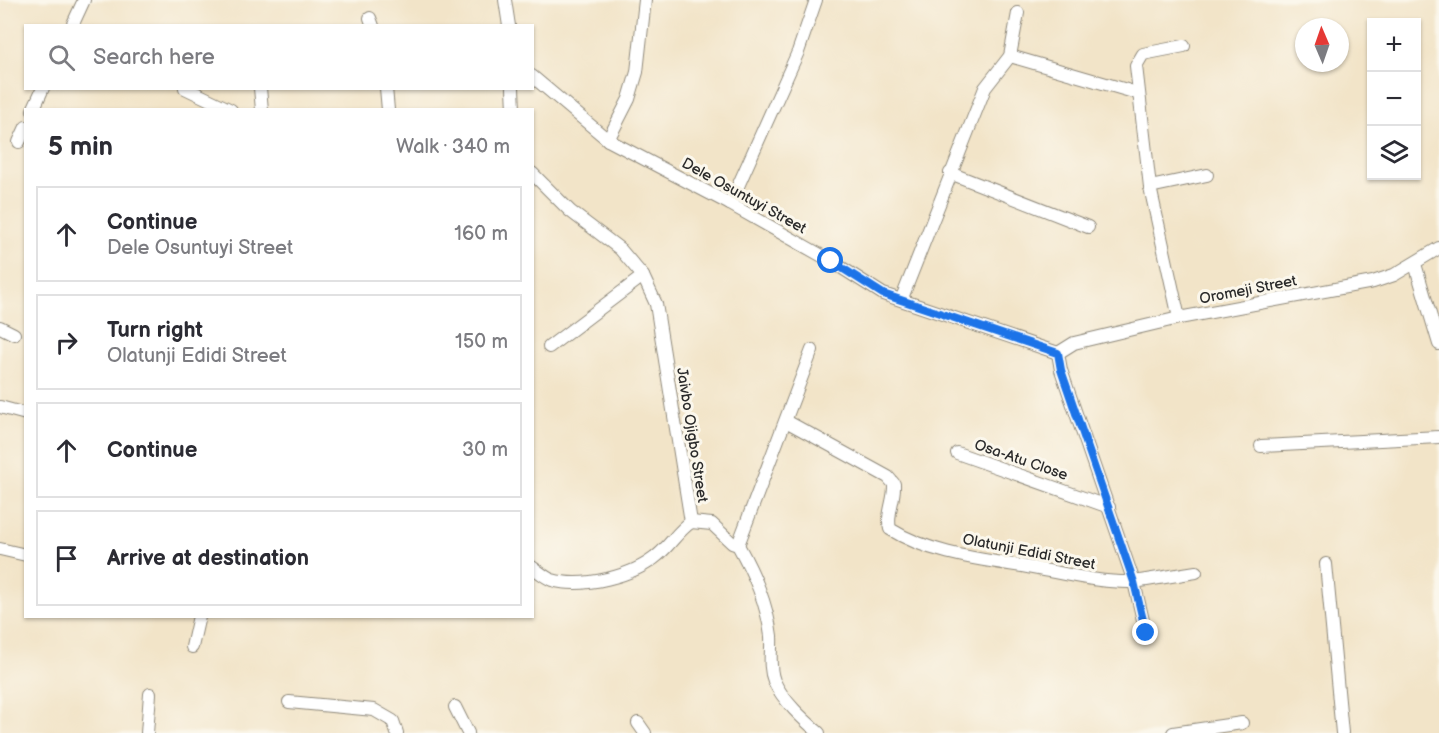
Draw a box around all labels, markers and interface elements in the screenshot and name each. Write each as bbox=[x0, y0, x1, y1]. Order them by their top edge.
north arrow bbox=[1295, 18, 1349, 72]
map controls bbox=[1367, 18, 1421, 180]
button: + bbox=[1367, 18, 1421, 72]
search box bbox=[24, 24, 534, 90]
icon: search bbox=[45, 41, 78, 74]
text: Search here bbox=[93, 44, 215, 71]
button: − bbox=[1367, 72, 1421, 126]
button: layers bbox=[1367, 126, 1421, 180]
text: 5 min bbox=[48, 132, 113, 163]
text: Walk · 340 m bbox=[396, 135, 510, 159]
street label: Dele Osuntuyi Street bbox=[678, 154, 810, 238]
text: Continue bbox=[107, 209, 197, 236]
icon: ahead bbox=[50, 218, 83, 251]
text: 160 m bbox=[454, 222, 508, 246]
text: Dele Osuntuyi Street bbox=[107, 236, 293, 260]
route start bbox=[817, 247, 843, 273]
street label: Oromeji Street bbox=[1198, 271, 1298, 309]
text: Turn right bbox=[107, 317, 203, 344]
icon: right bbox=[50, 326, 83, 359]
text: 150 m bbox=[455, 330, 508, 354]
text: Olatunji Edidi Street bbox=[107, 344, 287, 368]
street label: Jaivbo Ojigbo Street bbox=[672, 366, 712, 504]
icon: ahead bbox=[50, 434, 83, 467]
street label: Osa-Atu Close bbox=[972, 435, 1070, 485]
text: Continue bbox=[107, 437, 197, 464]
text: 30 m bbox=[462, 438, 508, 462]
street label: Olatunji Edidi Street bbox=[961, 530, 1097, 574]
icon: arrive bbox=[50, 542, 83, 575]
text: Arrive at destination bbox=[107, 545, 309, 572]
route end bbox=[1132, 619, 1158, 645]

